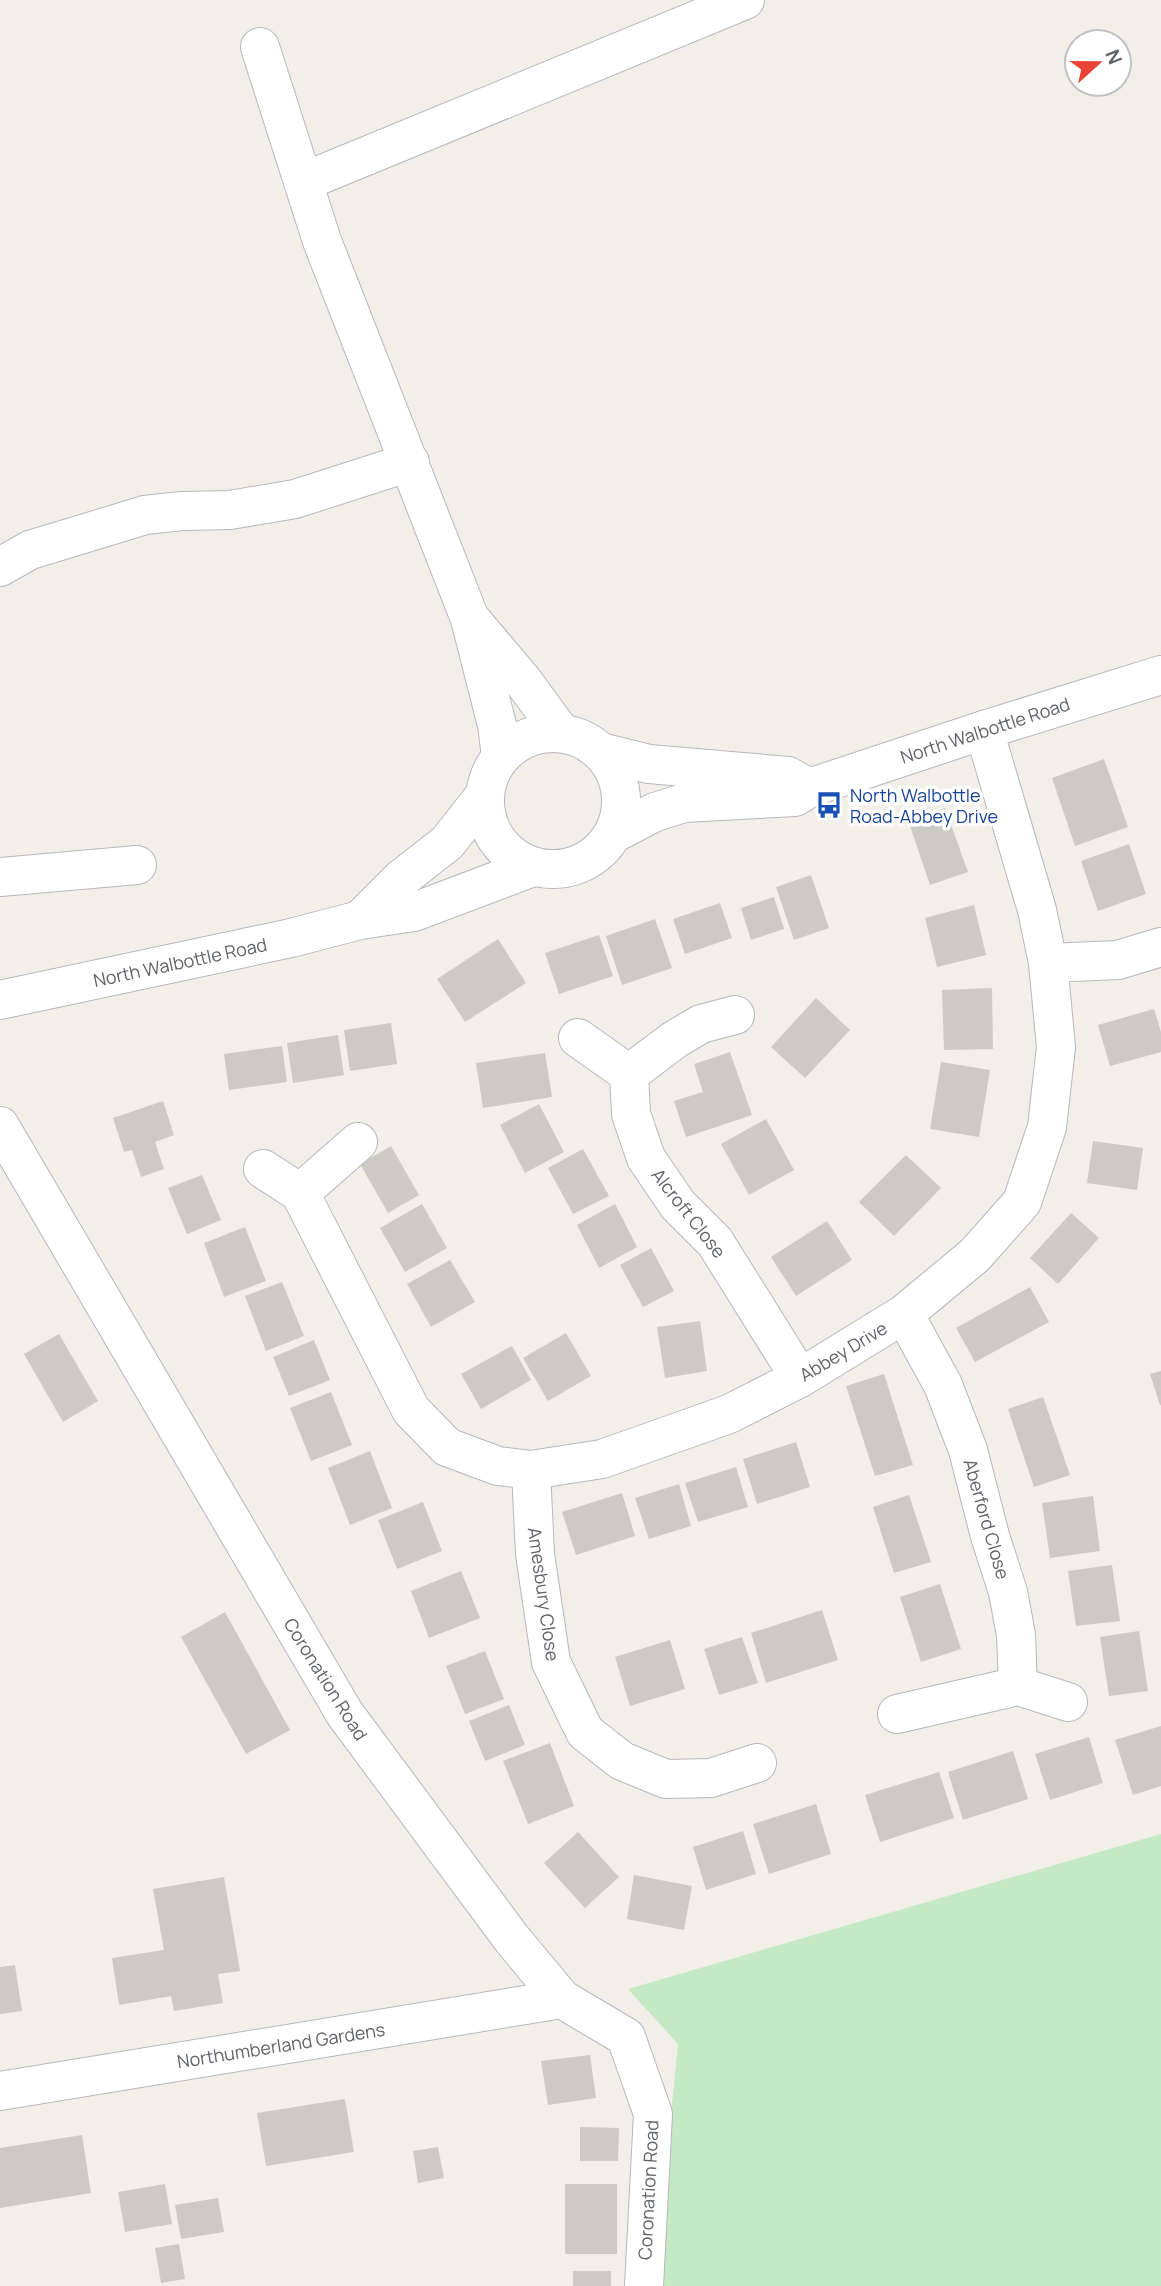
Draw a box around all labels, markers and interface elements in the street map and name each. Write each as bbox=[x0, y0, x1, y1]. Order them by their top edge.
north arrow bbox=[1063, 28, 1133, 98]
text: N bbox=[1099, 46, 1128, 68]
street label: North Walbottle Road bbox=[897, 691, 1073, 769]
place label: North Walbottle Road-Abbey Drive bbox=[850, 783, 998, 828]
bus stop icon: North Walbottle Road-Abbey Drive bbox=[814, 790, 844, 820]
street label: North Walbottle Road bbox=[91, 932, 269, 992]
street label: Alcroft Close bbox=[647, 1163, 731, 1263]
street label: Abbey Drive bbox=[795, 1315, 891, 1387]
street label: Aberford Close bbox=[958, 1456, 1016, 1582]
street label: Amesbury Close bbox=[523, 1525, 565, 1663]
street label: Coronation Road bbox=[279, 1613, 373, 1745]
street label: Northumberland Gardens bbox=[175, 2017, 387, 2073]
street label: Coronation Road bbox=[632, 2119, 664, 2261]

